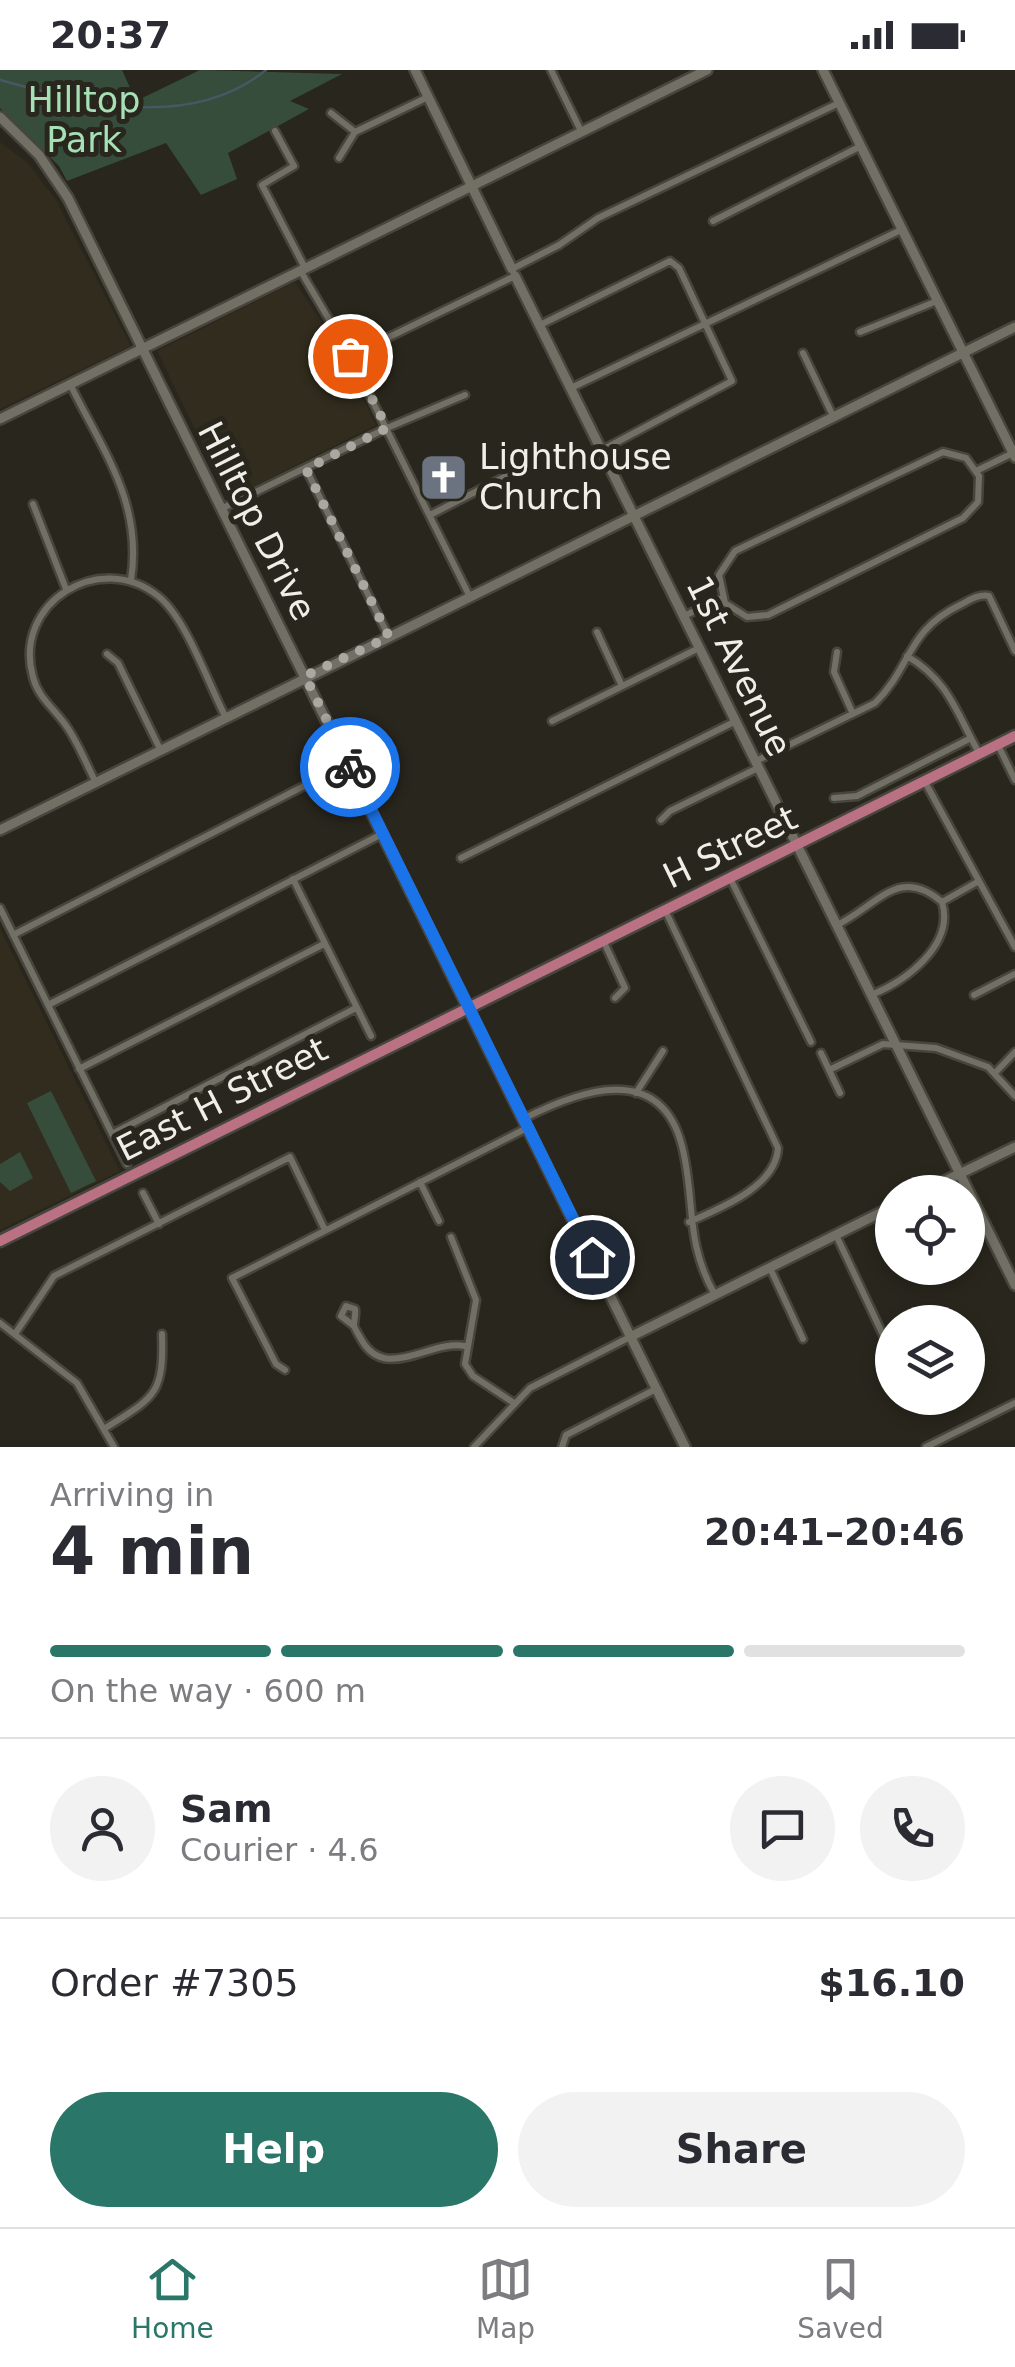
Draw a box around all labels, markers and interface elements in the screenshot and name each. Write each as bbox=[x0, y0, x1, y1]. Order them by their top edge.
text: 20:37 bbox=[50, 13, 171, 57]
park label: Hilltop Park bbox=[28, 80, 140, 160]
pin bbox=[308, 314, 393, 399]
icon: bag bbox=[323, 329, 378, 384]
street label: Hilltop Drive bbox=[190, 415, 324, 627]
place label: Lighthouse Church bbox=[479, 437, 672, 517]
church icon: Lighthouse Church bbox=[418, 451, 470, 503]
street label: 1st Avenue bbox=[678, 569, 800, 763]
courier bbox=[300, 717, 400, 817]
icon: bike bbox=[323, 740, 378, 795]
street label: H Street bbox=[657, 798, 803, 896]
street label: East H Street bbox=[110, 1029, 334, 1169]
map controls bbox=[875, 1175, 985, 1415]
button: locate bbox=[875, 1175, 985, 1285]
pin bbox=[550, 1215, 635, 1300]
icon: home bbox=[565, 1230, 620, 1285]
button: layers bbox=[875, 1305, 985, 1415]
text: Arriving in bbox=[50, 1476, 214, 1514]
text: 20:41–20:46 bbox=[704, 1510, 965, 1554]
text: 4 min bbox=[50, 1514, 254, 1589]
text: On the way · 600 m bbox=[50, 1672, 366, 1710]
button: person bbox=[50, 1776, 155, 1881]
button: chat bbox=[730, 1776, 835, 1881]
button: phone bbox=[860, 1776, 965, 1881]
text: Sam bbox=[180, 1787, 273, 1831]
text: Courier · 4.6 bbox=[180, 1831, 379, 1869]
text: Order #7305 bbox=[50, 1961, 299, 2005]
text: $16.10 bbox=[818, 1961, 965, 2005]
button: Help bbox=[50, 2092, 498, 2207]
button: Share bbox=[518, 2092, 965, 2207]
tab: Home bbox=[131, 2252, 214, 2345]
tab: Map bbox=[476, 2252, 535, 2345]
tab: Saved bbox=[797, 2252, 884, 2345]

